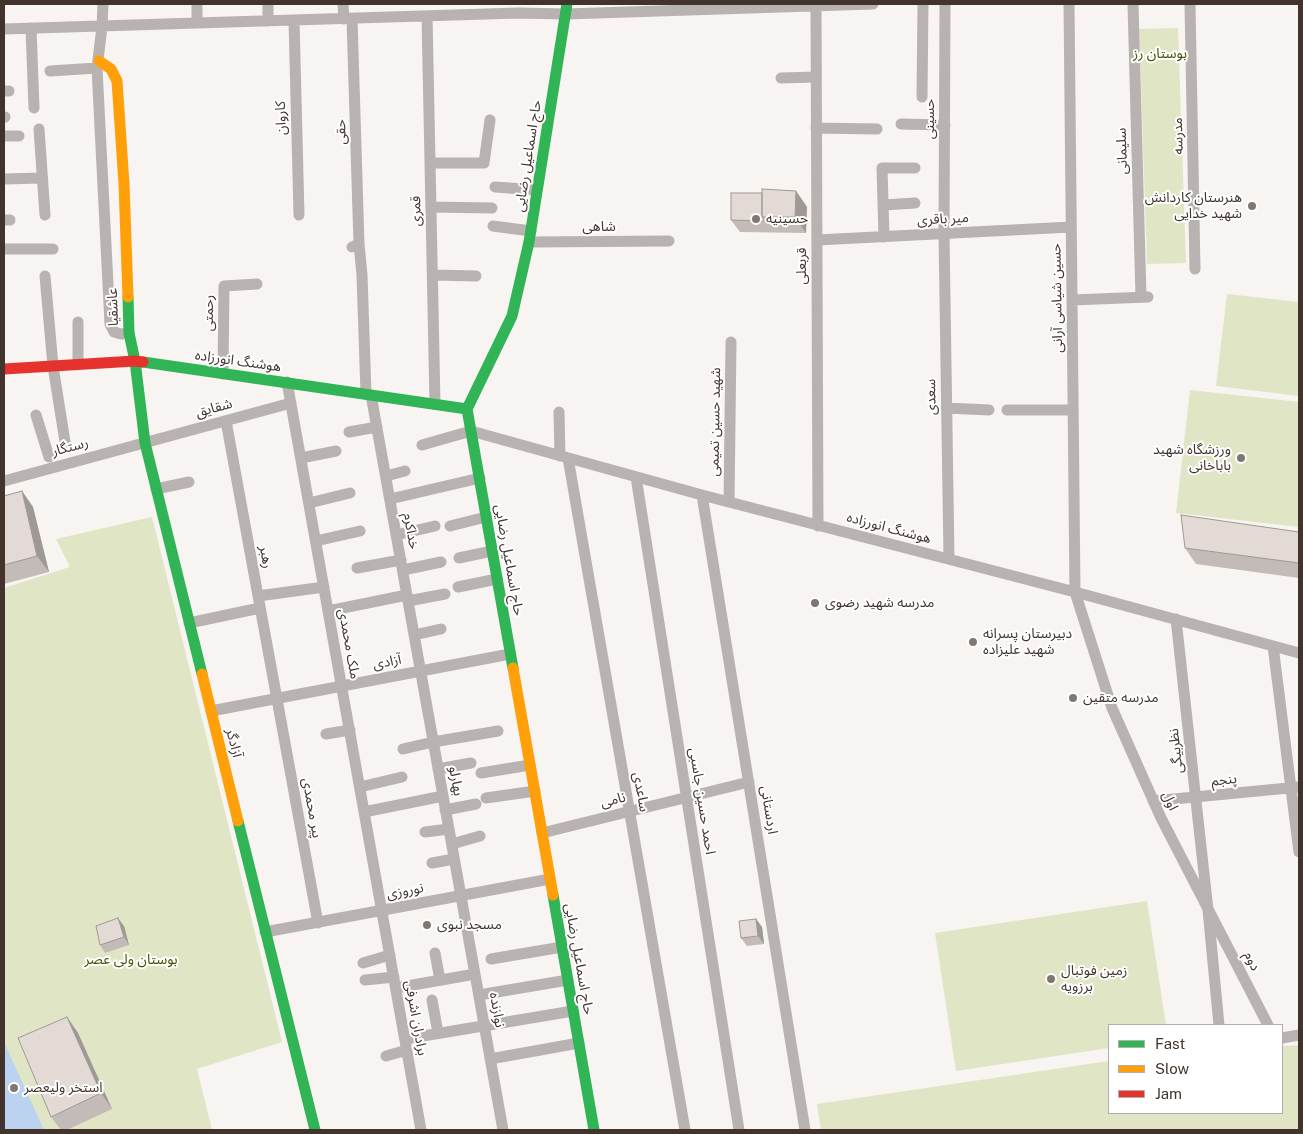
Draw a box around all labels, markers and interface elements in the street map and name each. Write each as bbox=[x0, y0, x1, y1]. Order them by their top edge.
park label: بوستان رز bbox=[1133, 46, 1187, 62]
street label: حاج اسماعیل رضایی bbox=[511, 99, 545, 213]
street label: حسینی bbox=[922, 99, 938, 139]
street label: کاروان bbox=[272, 101, 290, 135]
street label: مدرسه bbox=[1169, 117, 1187, 155]
street label: حقی bbox=[332, 119, 350, 145]
street label: سلیمانی bbox=[1113, 127, 1131, 175]
place label: هنرستان کاردانش شهید خدایی bbox=[1145, 190, 1242, 222]
street label: قمری bbox=[407, 196, 425, 226]
marker: هنرستان کاردانش شهید خدایی bbox=[1246, 200, 1258, 212]
street label: میر باقری bbox=[917, 209, 969, 229]
place label: حسینیه bbox=[766, 211, 808, 227]
marker: حسینیه bbox=[750, 213, 762, 225]
street label: شاهی bbox=[582, 219, 616, 235]
street label: حسین شیاسی آرانی bbox=[1048, 243, 1066, 353]
street label: قربعلی bbox=[794, 248, 810, 284]
street label: عاشقیا bbox=[104, 288, 122, 326]
street label: رحمتی bbox=[201, 295, 217, 331]
street label: هوشنگ انورزاده bbox=[194, 347, 282, 375]
street label: شهید حسین تمیمی bbox=[706, 367, 724, 477]
street label: سعدی bbox=[922, 379, 940, 415]
street label: شقایق bbox=[194, 395, 234, 421]
street label: رستگار bbox=[50, 434, 90, 460]
place label: ورزشگاه شهید باباخانی bbox=[1153, 442, 1231, 474]
marker: ورزشگاه شهید باباخانی bbox=[1235, 452, 1247, 464]
street label: حاج اسماعیل رضایی bbox=[491, 503, 527, 617]
street label: هوشنگ انورزاده bbox=[845, 509, 933, 547]
street label: خداکرم bbox=[400, 512, 422, 550]
street label: رهبر bbox=[256, 544, 276, 570]
place label: مدرسه شهید رضوی bbox=[825, 595, 934, 611]
marker: مدرسه شهید رضوی bbox=[809, 597, 821, 609]
street label: ملک محمدی bbox=[335, 608, 363, 680]
place label: دبیرستان پسرانه شهید علیزاده bbox=[983, 626, 1072, 658]
marker: دبیرستان پسرانه شهید علیزاده bbox=[967, 636, 979, 648]
street label: آزادی bbox=[371, 651, 403, 673]
place label: مدرسه متقین bbox=[1083, 690, 1159, 706]
marker: مدرسه متقین bbox=[1067, 692, 1079, 704]
street label: آزادگر bbox=[222, 727, 246, 759]
street label: نظربیگی bbox=[1165, 728, 1187, 774]
street label: احمد حسین جاسبی bbox=[685, 746, 719, 856]
street label: بهارلو bbox=[445, 765, 467, 797]
street label: پنجم bbox=[1210, 770, 1238, 790]
street label: ساعدی bbox=[629, 771, 653, 813]
street label: پیر محمدی bbox=[298, 777, 326, 839]
street label: اردستانی bbox=[757, 784, 781, 836]
street label: نامی bbox=[599, 789, 627, 811]
street label: اول bbox=[1158, 789, 1182, 813]
street label: نوروزی bbox=[385, 879, 425, 903]
street label: حاج اسماعیل رضایی bbox=[561, 902, 597, 1016]
place label: مسجد نبوی bbox=[437, 917, 502, 933]
marker: مسجد نبوی bbox=[421, 919, 433, 931]
street label: دوم bbox=[1240, 948, 1264, 974]
park label: بوستان ولی عصر bbox=[84, 952, 178, 968]
place label: زمین فوتبال برزویه bbox=[1061, 963, 1127, 996]
marker: زمین فوتبال برزویه bbox=[1045, 973, 1057, 985]
street label: برادران اشرفی bbox=[401, 979, 431, 1057]
street label: نوازنده bbox=[486, 991, 508, 1029]
legend bbox=[1108, 1024, 1283, 1114]
text: Fast bbox=[1155, 1035, 1185, 1052]
text: Slow bbox=[1155, 1060, 1189, 1077]
place label: استخر ولیعصر bbox=[24, 1080, 103, 1096]
marker: استخر ولیعصر bbox=[8, 1082, 20, 1094]
text: Jam bbox=[1155, 1085, 1182, 1102]

